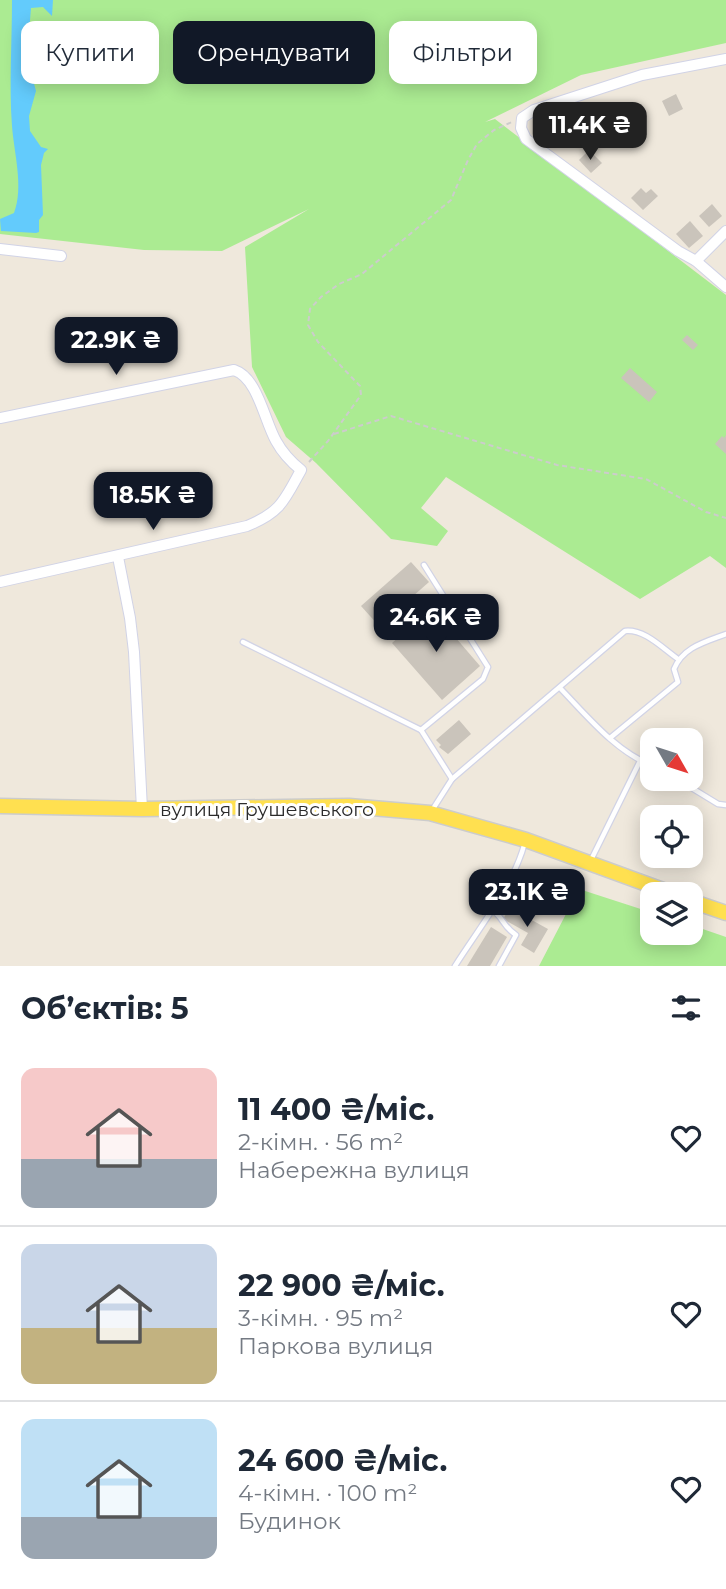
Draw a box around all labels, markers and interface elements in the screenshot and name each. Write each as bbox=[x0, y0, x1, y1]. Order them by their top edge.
chip: Купити bbox=[21, 21, 159, 84]
chip: Орендувати bbox=[173, 21, 375, 84]
chip: Фільтри bbox=[389, 21, 537, 84]
pin: 11.4K ₴ bbox=[525, 102, 655, 162]
text: 11.4K ₴ bbox=[549, 111, 631, 139]
pin: 22.9K ₴ bbox=[51, 318, 181, 377]
text: 22.9K ₴ bbox=[71, 326, 161, 354]
pin: 18.5K ₴ bbox=[88, 472, 218, 532]
text: 18.5K ₴ bbox=[110, 481, 196, 509]
pin: 24.6K ₴ bbox=[371, 594, 501, 654]
text: 24.6K ₴ bbox=[390, 603, 482, 631]
north arrow bbox=[640, 728, 704, 791]
map controls bbox=[640, 728, 703, 945]
street label: вулиця Грушевського bbox=[160, 798, 374, 821]
button: locate bbox=[640, 805, 703, 868]
pin: 23.1K ₴ bbox=[462, 870, 592, 929]
text: 23.1K ₴ bbox=[485, 878, 569, 906]
button: layers bbox=[640, 882, 703, 945]
icon: filters bbox=[667, 989, 705, 1027]
text: Об’єктів: 5 bbox=[21, 990, 189, 1027]
text: 11 400 ₴/міс. bbox=[238, 1091, 434, 1128]
icon: home bbox=[77, 1096, 161, 1180]
icon: heart bbox=[667, 1119, 705, 1157]
text: 2-кімн. · 56 m² bbox=[238, 1128, 403, 1156]
text: Набережна вулиця bbox=[238, 1156, 470, 1184]
text: 22 900 ₴/міс. bbox=[238, 1267, 445, 1304]
icon: home bbox=[77, 1272, 161, 1356]
icon: heart bbox=[667, 1295, 705, 1333]
text: 3-кімн. · 95 m² bbox=[238, 1304, 403, 1332]
text: Паркова вулиця bbox=[238, 1332, 434, 1360]
text: 24 600 ₴/міс. bbox=[238, 1442, 447, 1479]
icon: home bbox=[77, 1447, 161, 1531]
icon: heart bbox=[667, 1470, 705, 1508]
text: 4-кімн. · 100 m² bbox=[238, 1479, 417, 1507]
text: Будинок bbox=[238, 1507, 341, 1535]

